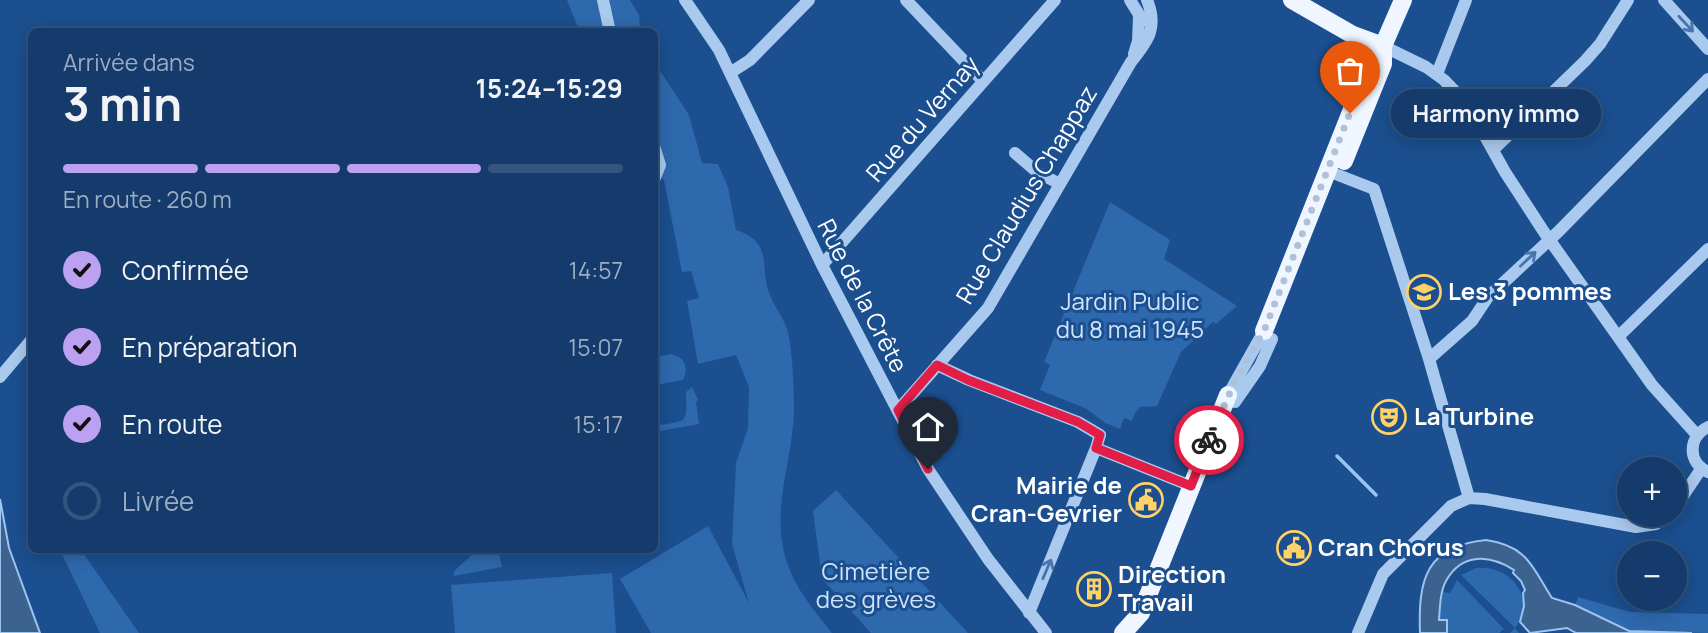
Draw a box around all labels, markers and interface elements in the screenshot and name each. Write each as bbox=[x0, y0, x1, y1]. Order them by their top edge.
one-way arrow bbox=[1678, 15, 1695, 32]
pin bbox=[1320, 41, 1380, 113]
text: Arrivée dans bbox=[63, 46, 195, 78]
street label: Rue du Vernay bbox=[858, 48, 986, 188]
icon: bag bbox=[1331, 52, 1369, 90]
text: 15:24–15:29 bbox=[476, 70, 623, 106]
text: 3 min bbox=[63, 72, 182, 135]
street label: Rue Claudius Chappaz bbox=[947, 79, 1104, 310]
callout: Harmony immo bbox=[1392, 88, 1602, 138]
text: Harmony immo bbox=[1413, 97, 1579, 129]
text: En route · 260 m bbox=[63, 183, 232, 215]
street label: Rue de la Crête bbox=[810, 213, 916, 378]
icon: check bbox=[63, 251, 101, 289]
one-way arrow bbox=[1519, 251, 1536, 268]
text: Confirmée bbox=[122, 252, 249, 288]
text: 14:57 bbox=[569, 254, 623, 286]
school or university icon: Les 3 pommes bbox=[1405, 273, 1443, 311]
place label: Les 3 pommes bbox=[1448, 274, 1612, 307]
park label: Jardin Public du 8 mai 1945 bbox=[1056, 284, 1204, 345]
icon: check bbox=[63, 328, 101, 366]
text: En préparation bbox=[122, 329, 297, 365]
text: 15:07 bbox=[568, 331, 623, 363]
pin bbox=[898, 397, 958, 469]
theatre icon: La Turbine bbox=[1370, 398, 1408, 436]
place label: La Turbine bbox=[1414, 399, 1534, 432]
icon: check bbox=[63, 405, 101, 443]
courier bbox=[1174, 405, 1244, 475]
text: En route bbox=[122, 406, 223, 442]
text: 15:17 bbox=[573, 408, 623, 440]
icon: home bbox=[909, 408, 947, 446]
icon: bike bbox=[1190, 421, 1228, 459]
map controls bbox=[1617, 457, 1687, 611]
button: + bbox=[1617, 457, 1687, 527]
place label: Mairie de Cran-Gevrier bbox=[971, 468, 1122, 529]
public building icon: Mairie de Cran-Gevrier bbox=[1127, 481, 1165, 519]
text: Livrée bbox=[122, 483, 194, 519]
public building icon: Cran Chorus bbox=[1275, 529, 1313, 567]
place label: Cran Chorus bbox=[1318, 530, 1464, 563]
button: − bbox=[1617, 541, 1687, 611]
park label: Cimetière des grèves bbox=[816, 554, 936, 615]
place label: Direction Travail bbox=[1118, 557, 1226, 618]
one-way arrow bbox=[1042, 559, 1055, 580]
building icon: Direction Travail bbox=[1075, 570, 1113, 608]

